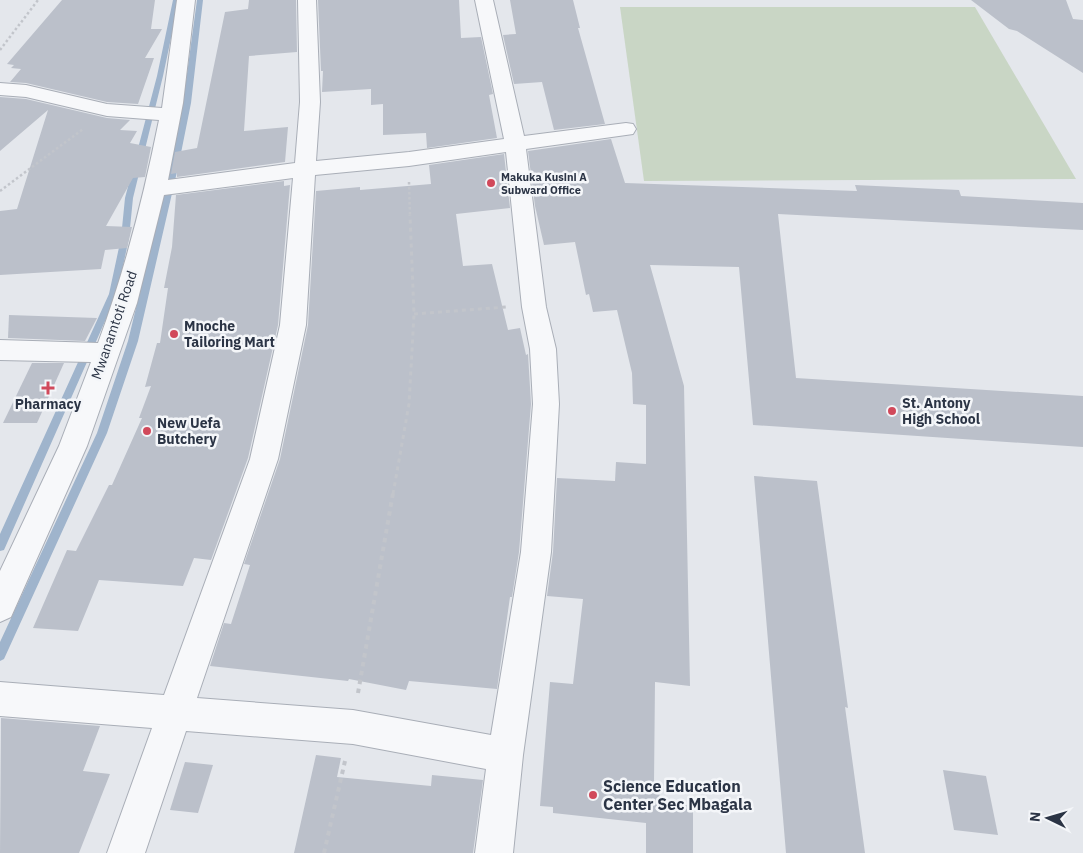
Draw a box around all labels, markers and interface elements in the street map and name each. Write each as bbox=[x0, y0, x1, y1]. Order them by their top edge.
place label: Makuka Kusini A Subward Office bbox=[501, 170, 587, 197]
marker: Makuka Kusini A Subward Office bbox=[485, 177, 497, 189]
street label: Mwanamtoti Road bbox=[87, 268, 141, 382]
place label: Mnoche Tailoring Mart bbox=[184, 317, 275, 351]
marker: Mnoche Tailoring Mart bbox=[168, 328, 180, 340]
marker: Pharmacy bbox=[42, 382, 54, 394]
place label: St. Antony High School bbox=[902, 394, 980, 428]
place label: Pharmacy bbox=[15, 395, 82, 413]
marker: St. Antony High School bbox=[886, 405, 898, 417]
place label: New Uefa Butchery bbox=[157, 414, 221, 448]
marker: New Uefa Butchery bbox=[141, 425, 153, 437]
place label: Science Education Center Sec Mbagala bbox=[603, 776, 752, 814]
marker: Science Education Center Sec Mbagala bbox=[587, 789, 599, 801]
north arrow bbox=[1023, 793, 1073, 843]
text: N bbox=[1026, 811, 1044, 823]

